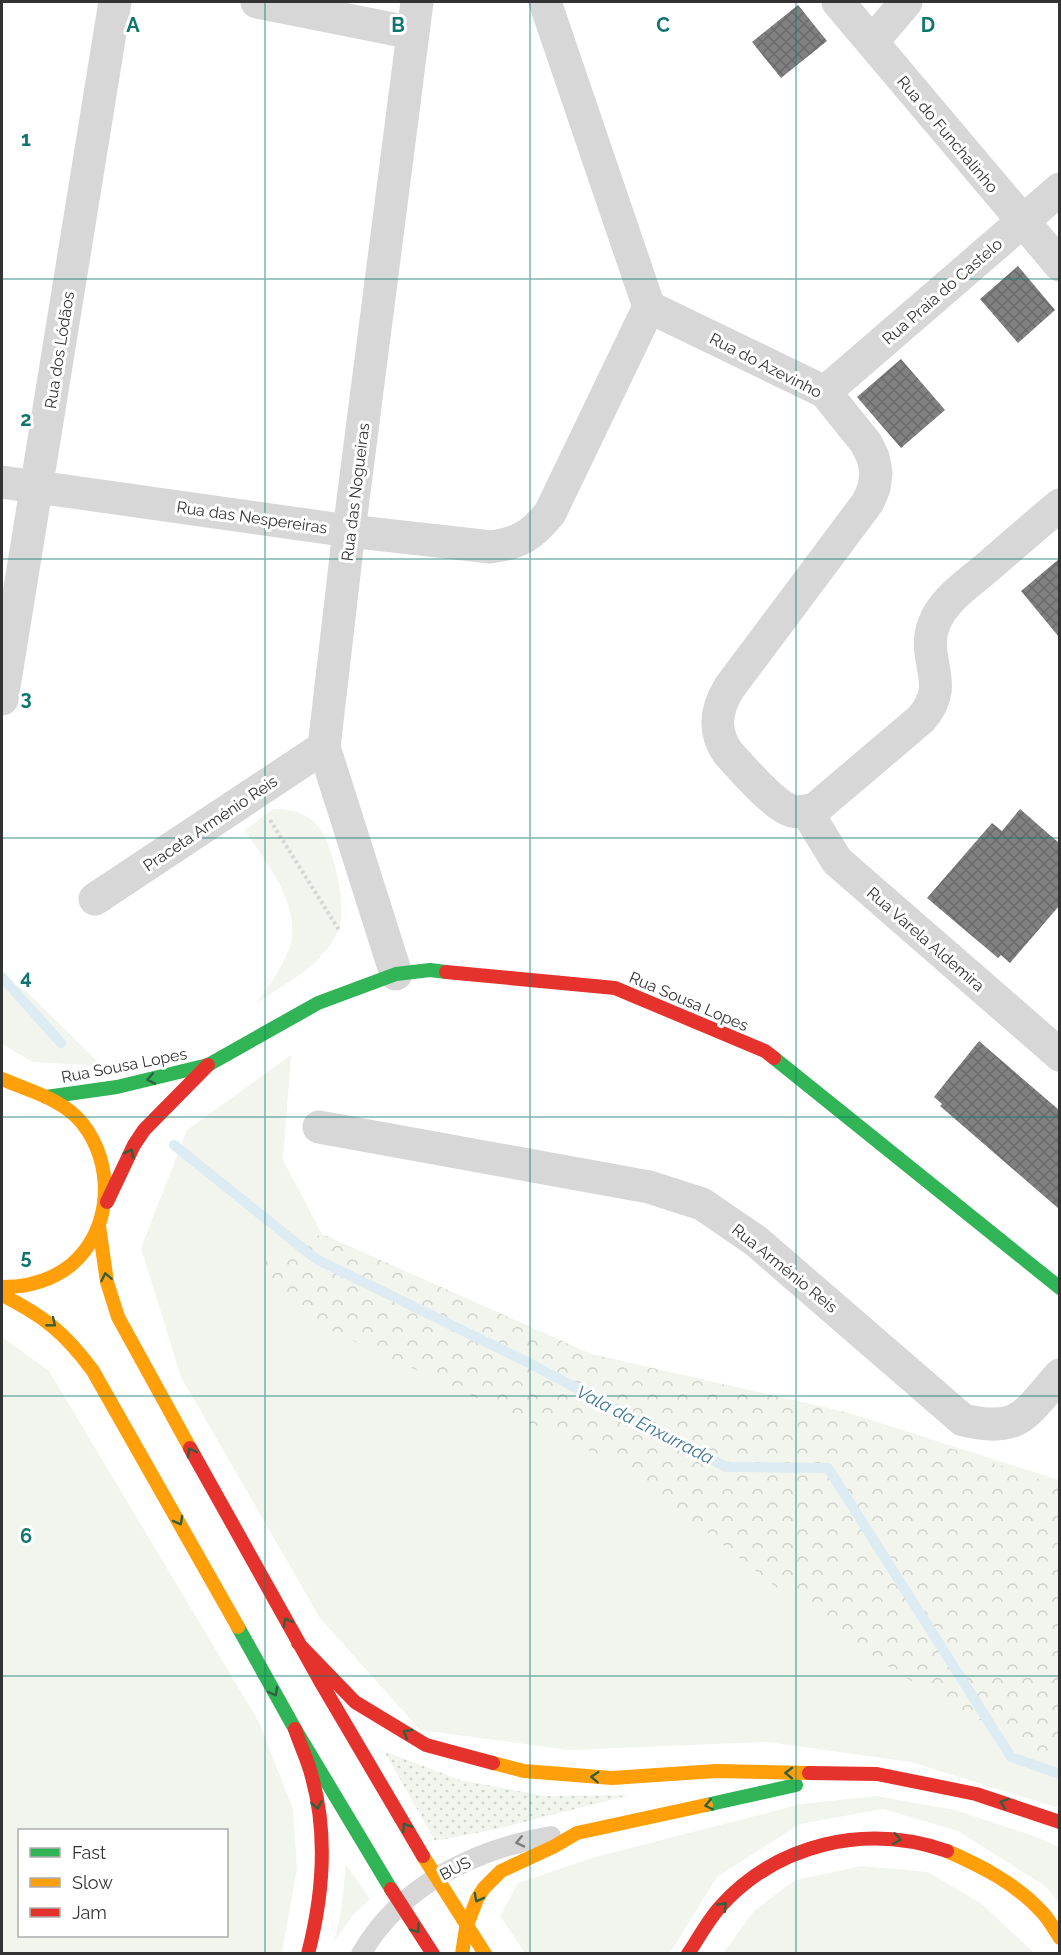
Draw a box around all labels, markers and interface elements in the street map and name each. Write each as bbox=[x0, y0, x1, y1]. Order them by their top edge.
text: A bbox=[126, 13, 140, 37]
text: B bbox=[391, 13, 405, 37]
text: C bbox=[656, 13, 670, 37]
text: D bbox=[921, 13, 935, 37]
street label: Rua do Funchalinho bbox=[893, 72, 1002, 197]
text: 1 bbox=[21, 127, 31, 151]
street label: Rua Praia do Castelo bbox=[878, 234, 1006, 349]
street label: Rua dos Lódãos bbox=[41, 290, 78, 410]
street label: Rua do Azevinho bbox=[706, 329, 825, 402]
text: 2 bbox=[20, 407, 32, 431]
street label: Rua das Nogueiras bbox=[338, 422, 373, 562]
street label: Rua das Nespereiras bbox=[175, 498, 329, 538]
text: 3 bbox=[20, 686, 32, 710]
street label: Praceta Arménio Reis bbox=[140, 771, 281, 875]
street label: Rua Varela Aldemira bbox=[863, 883, 988, 996]
text: 4 bbox=[20, 965, 32, 989]
street label: Rua Sousa Lopes bbox=[626, 968, 751, 1035]
street label: Rua Sousa Lopes bbox=[60, 1044, 189, 1087]
one-way arrow bbox=[146, 1072, 156, 1085]
one-way arrow bbox=[122, 1149, 134, 1160]
street label: Rua Arménio Reis bbox=[728, 1220, 841, 1317]
text: 5 bbox=[20, 1245, 32, 1269]
one-way arrow bbox=[100, 1273, 113, 1283]
one-way arrow bbox=[45, 1316, 56, 1327]
water label: Vala da Enxurrada bbox=[573, 1381, 718, 1468]
one-way arrow bbox=[187, 1448, 199, 1458]
one-way arrow bbox=[172, 1515, 183, 1526]
text: 6 bbox=[20, 1524, 32, 1548]
one-way arrow bbox=[282, 1618, 294, 1628]
one-way arrow bbox=[267, 1686, 278, 1696]
one-way arrow bbox=[403, 1729, 413, 1741]
one-way arrow bbox=[785, 1767, 794, 1779]
one-way arrow bbox=[590, 1771, 599, 1784]
one-way arrow bbox=[704, 1797, 714, 1810]
one-way arrow bbox=[999, 1798, 1010, 1811]
one-way arrow bbox=[311, 1800, 323, 1810]
one-way arrow bbox=[401, 1823, 413, 1833]
legend bbox=[18, 1829, 228, 1937]
one-way arrow bbox=[892, 1832, 902, 1844]
one-way arrow bbox=[515, 1835, 525, 1848]
text: Fast bbox=[72, 1842, 106, 1863]
street label: BUS bbox=[436, 1852, 474, 1884]
text: Slow bbox=[72, 1872, 113, 1893]
one-way arrow bbox=[474, 1891, 485, 1902]
text: Jam bbox=[72, 1902, 107, 1923]
one-way arrow bbox=[716, 1903, 727, 1913]
one-way arrow bbox=[409, 1922, 420, 1933]

